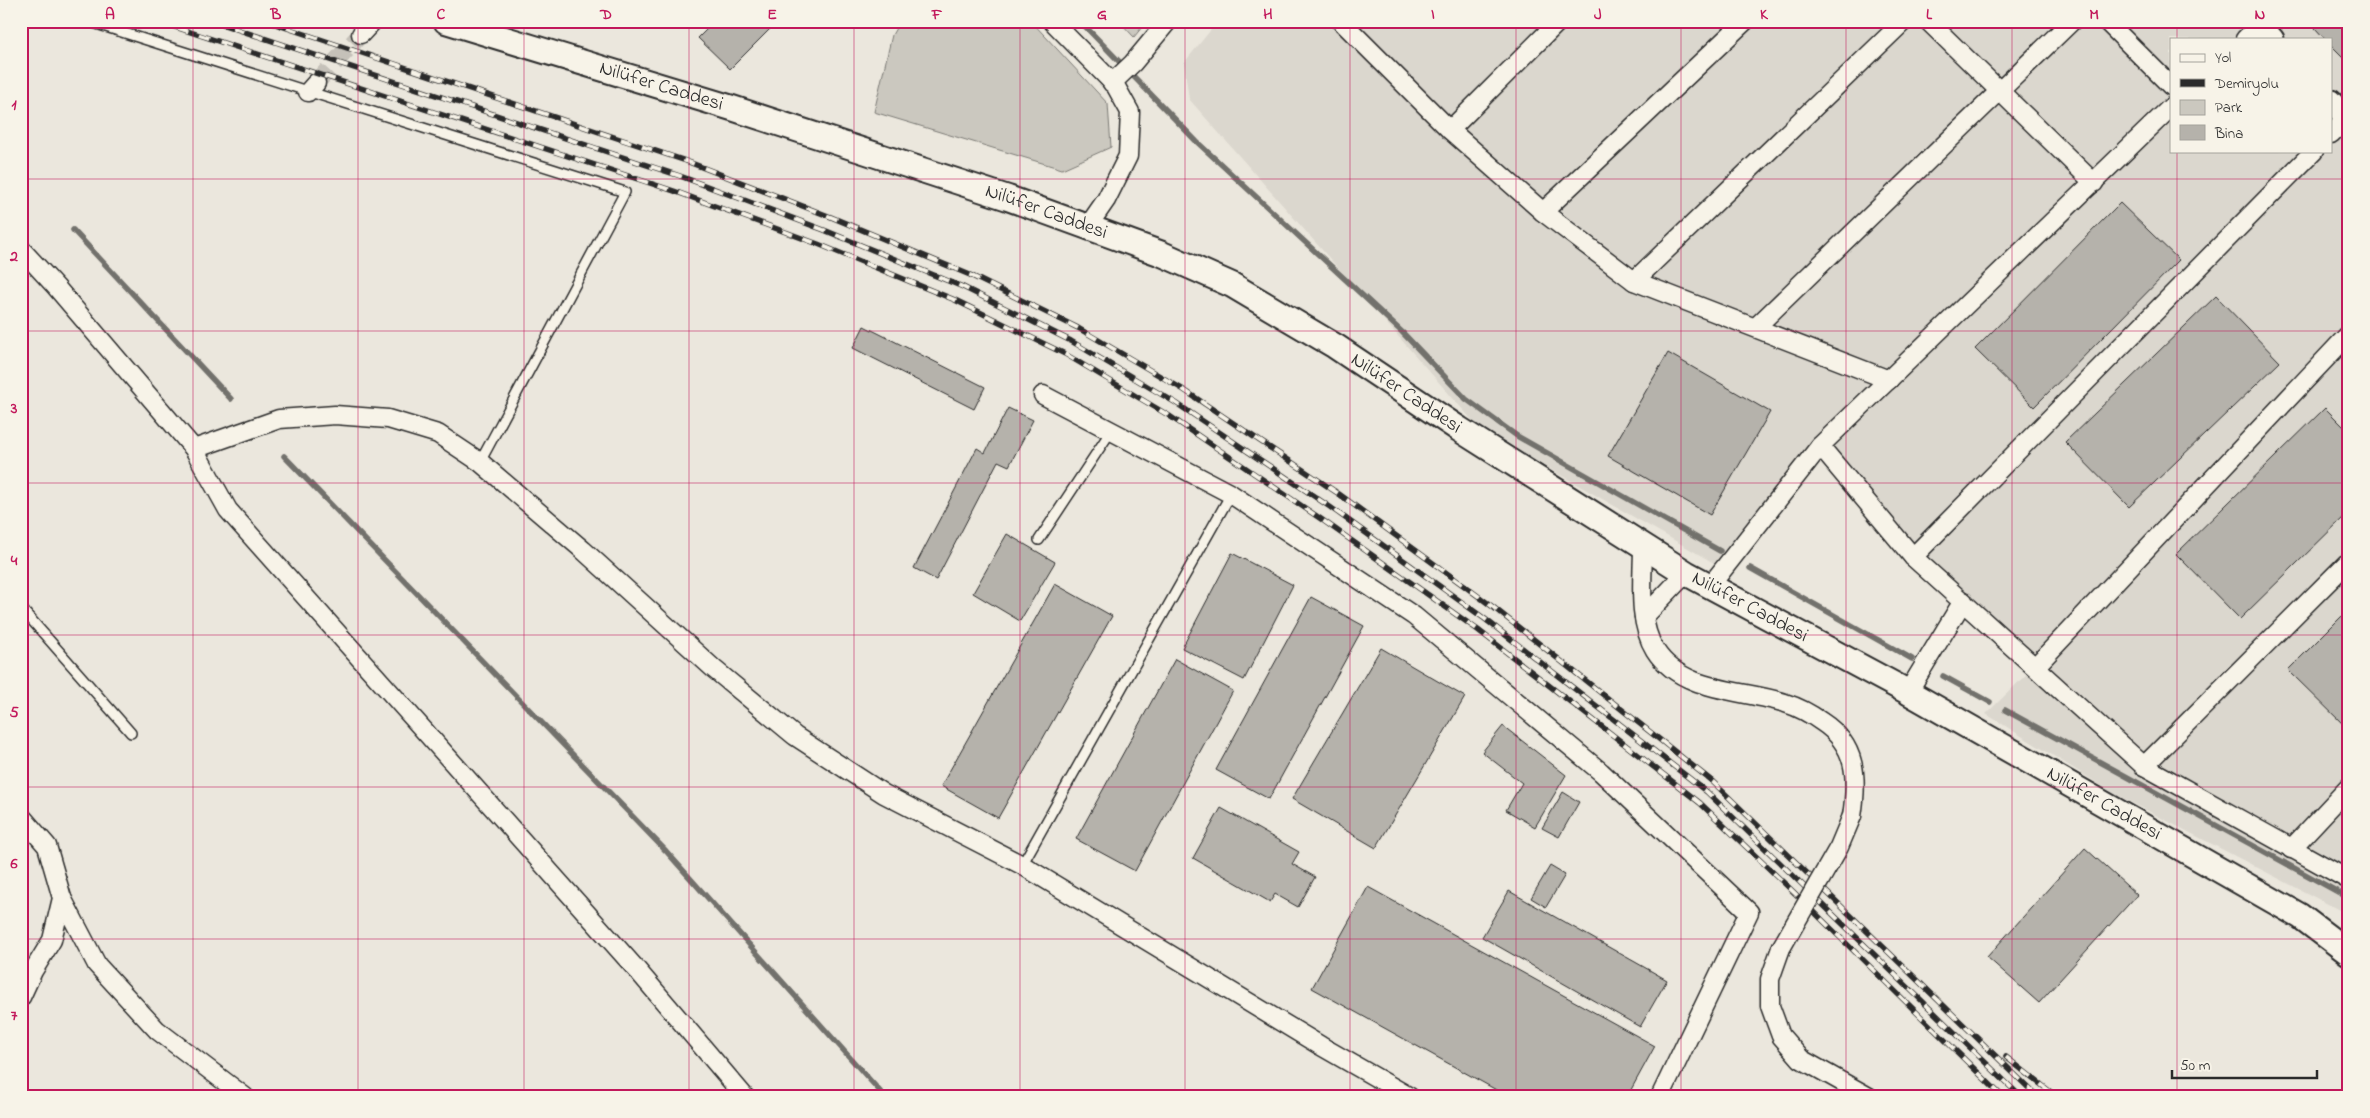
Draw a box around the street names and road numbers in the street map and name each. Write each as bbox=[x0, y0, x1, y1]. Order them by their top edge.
street label: Nilüfer Caddesi bbox=[596, 54, 727, 119]
street label: Nilüfer Caddesi bbox=[981, 177, 1112, 247]
street label: Nilüfer Caddesi bbox=[1345, 346, 1468, 441]
street label: Nilüfer Caddesi bbox=[1687, 564, 1813, 650]
street label: Nilüfer Caddesi bbox=[2041, 760, 2167, 848]

